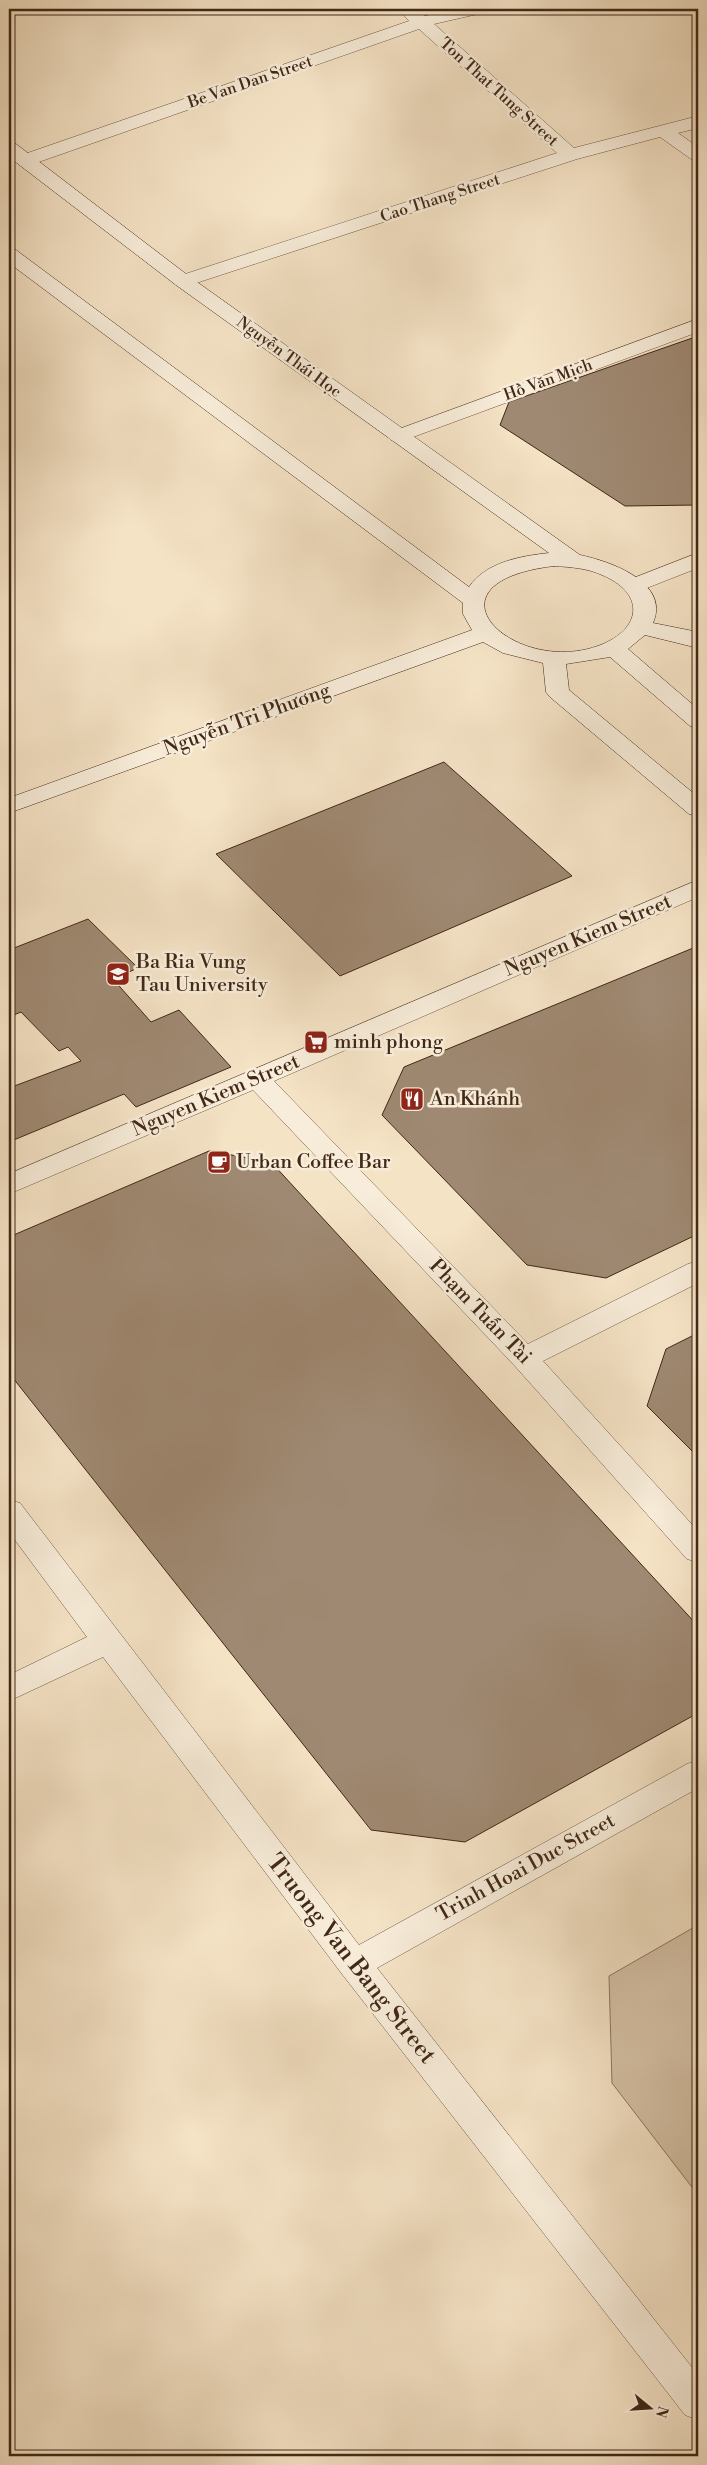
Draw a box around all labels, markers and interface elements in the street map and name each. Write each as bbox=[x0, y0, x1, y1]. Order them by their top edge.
street label: Ton That Tung Street bbox=[436, 33, 563, 151]
street label: Be Van Dan Street bbox=[184, 51, 315, 113]
street label: Cao Thang Street bbox=[378, 169, 503, 227]
street label: Nguyễn Thái Học bbox=[233, 312, 345, 402]
street label: Hồ Văn Mịch bbox=[501, 355, 596, 405]
street label: Nguyễn Tri Phương bbox=[160, 678, 334, 762]
street label: Nguyen Kiem Street bbox=[501, 889, 675, 983]
place label: Ba Ria Vung Tau University bbox=[135, 950, 268, 998]
school or university icon: Ba Ria Vung Tau University bbox=[105, 961, 131, 987]
supermarket icon: minh phong bbox=[303, 1029, 329, 1055]
place label: minh phong bbox=[334, 1030, 444, 1055]
street label: Nguyen Kiem Street bbox=[129, 1049, 303, 1143]
restaurant icon: An Khánh bbox=[399, 1086, 425, 1112]
place label: An Khánh bbox=[429, 1087, 520, 1112]
cafe icon: Urban Coffee Bar bbox=[206, 1149, 232, 1175]
place label: Urban Coffee Bar bbox=[236, 1150, 391, 1175]
street label: Phạm Tuấn Tài bbox=[423, 1254, 537, 1370]
street label: Trinh Hoai Duc Street bbox=[432, 1808, 620, 1928]
street label: Truong Van Bang Street bbox=[260, 1848, 443, 2070]
north arrow bbox=[624, 2382, 674, 2432]
text: N bbox=[651, 2404, 672, 2420]

